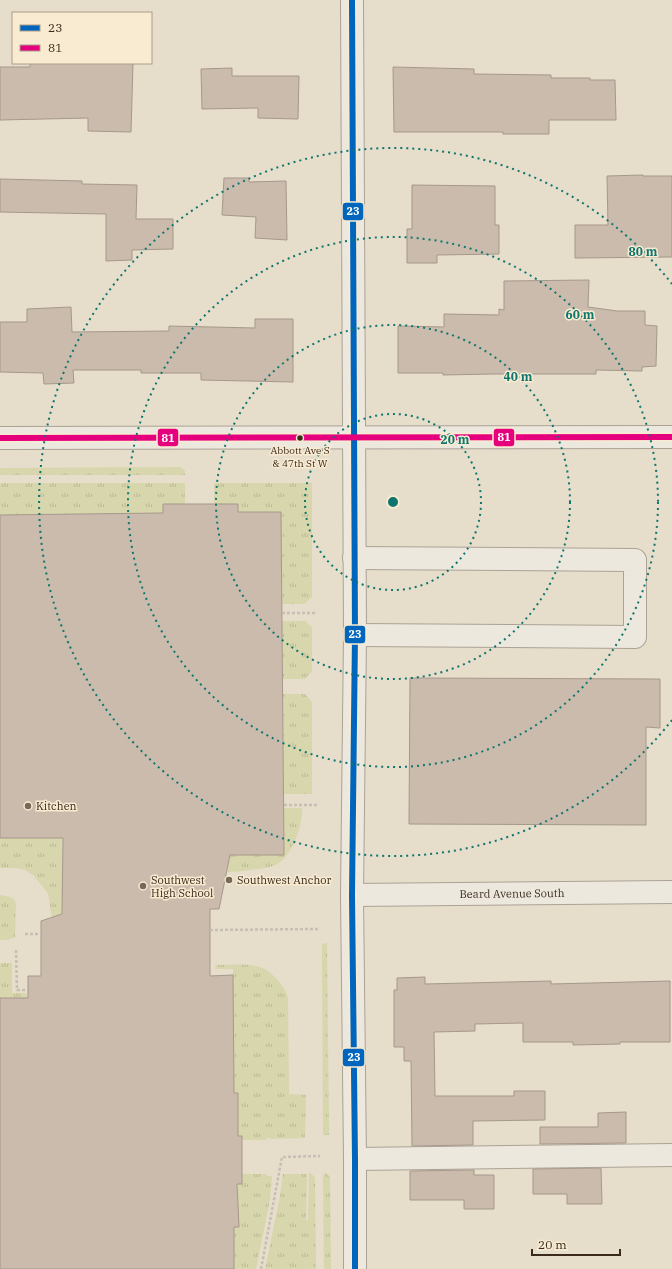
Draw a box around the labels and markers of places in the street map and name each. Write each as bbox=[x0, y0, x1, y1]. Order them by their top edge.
marker: Abbott Ave S & 47th St W bbox=[295, 433, 305, 443]
place label: Abbott Ave S & 47th St W bbox=[270, 444, 330, 470]
centre of rings bbox=[386, 495, 400, 509]
place label: Kitchen bbox=[36, 799, 77, 813]
marker: Kitchen bbox=[23, 801, 33, 811]
place label: Southwest High School bbox=[151, 873, 213, 900]
place label: Southwest Anchor bbox=[237, 873, 332, 887]
marker: Southwest Anchor bbox=[224, 875, 234, 885]
marker: Southwest High School bbox=[138, 881, 148, 891]

